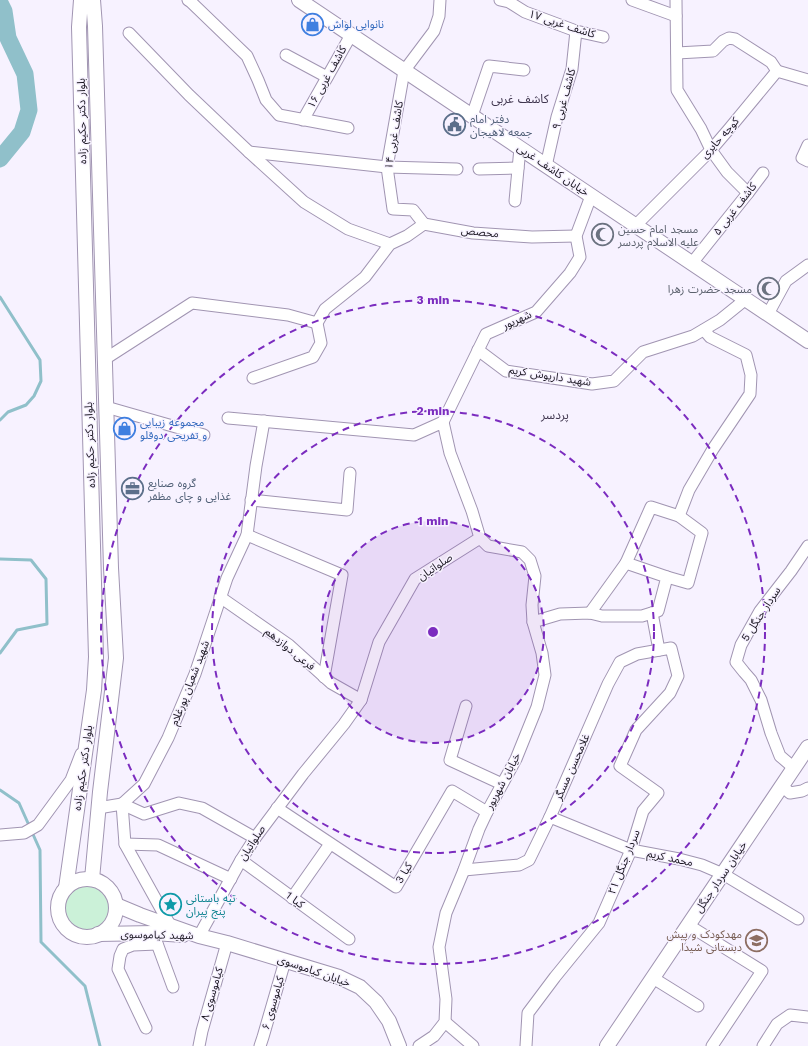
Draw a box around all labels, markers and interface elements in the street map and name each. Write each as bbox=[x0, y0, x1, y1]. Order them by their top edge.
street label: کاشف غربی ۱۷ bbox=[527, 7, 597, 41]
shop icon: نانوایی لواش bbox=[300, 11, 326, 37]
place label: نانوایی لواش bbox=[328, 18, 384, 31]
street label: کاشف غربی ۱۶ bbox=[305, 43, 350, 110]
street label: کاشف غربی ۹ bbox=[550, 67, 579, 131]
street label: بلوار دکتر حکیم زاده bbox=[75, 78, 91, 164]
district label: کاشف غربی bbox=[491, 92, 550, 106]
street label: کاشف غربی ۱۴ bbox=[382, 99, 406, 170]
public building icon: دفتر امام جمعه لاهیجان bbox=[442, 112, 468, 138]
place label: دفتر امام جمعه لاهیجان bbox=[470, 113, 533, 139]
street label: کوچه حایری bbox=[698, 114, 743, 162]
street label: خیابان کاشف غربی bbox=[515, 141, 592, 199]
street label: کاشف غربی ۵ bbox=[711, 180, 760, 238]
mosque icon: مسجد امام حسین علیه الاسلام پردسر bbox=[590, 222, 616, 248]
place label: مسجد امام حسین علیه الاسلام پردسر bbox=[617, 223, 699, 250]
street label: محصص bbox=[460, 224, 500, 240]
mosque icon: مسجد حضرت زهرا bbox=[755, 276, 781, 302]
place label: مسجد حضرت زهرا bbox=[668, 283, 752, 296]
text: 3 min bbox=[417, 293, 449, 307]
street label: شهریور bbox=[499, 308, 534, 333]
street label: شهید داریوش کریم bbox=[508, 363, 592, 391]
street label: بلوار دکتر حکیم زاده bbox=[82, 402, 100, 488]
text: 2 min bbox=[417, 404, 449, 418]
district label: پردسر bbox=[540, 408, 569, 423]
shop icon: مجموعه زیبایی و تفریحی دوقلو bbox=[111, 415, 137, 441]
place label: مجموعه زیبایی و تفریحی دوقلو bbox=[140, 416, 207, 442]
office icon: گروه صنایع غذایی و چای مظفر bbox=[119, 476, 145, 502]
place label: گروه صنایع غذایی و چای مظفر bbox=[147, 477, 231, 504]
text: 1 min bbox=[418, 514, 448, 528]
street label: صلواتیان bbox=[415, 551, 455, 583]
street label: سردار جنگل 5 bbox=[739, 584, 784, 644]
street label: فرعی دوازدهم bbox=[261, 625, 318, 675]
centre of rings bbox=[426, 625, 440, 639]
street label: شهید شعبان پورغلام bbox=[168, 638, 213, 728]
street label: بلوار دکتر حکیم زاده bbox=[71, 724, 97, 812]
street label: غلامحسن مسگر bbox=[551, 731, 593, 803]
street label: خیابان شهریور bbox=[482, 750, 524, 812]
street label: صلواتیان bbox=[236, 823, 268, 863]
street label: سردار جنگل ۲۱ bbox=[605, 827, 643, 896]
street label: خیابان سردار جنگل bbox=[692, 838, 750, 915]
street label: محمد کریم bbox=[645, 847, 694, 871]
street label: کیا 3 bbox=[393, 860, 416, 886]
street label: کیا 1 bbox=[283, 889, 307, 911]
place icon: تپه باستانی پنج پیران bbox=[158, 891, 184, 917]
place label: تپه باستانی پنج پیران bbox=[186, 892, 236, 919]
school or university icon: مهدکودک و پیش دبستانی شیدا bbox=[744, 927, 770, 953]
street label: شهید کیاموسوی bbox=[120, 928, 194, 942]
place label: مهدکودک و پیش دبستانی شیدا bbox=[666, 928, 742, 954]
street label: خیابان کیاموسوی bbox=[276, 952, 353, 990]
street label: کیاموسوی ۸ bbox=[198, 965, 226, 1022]
street label: کیاموسوی ۶ bbox=[259, 974, 287, 1031]

